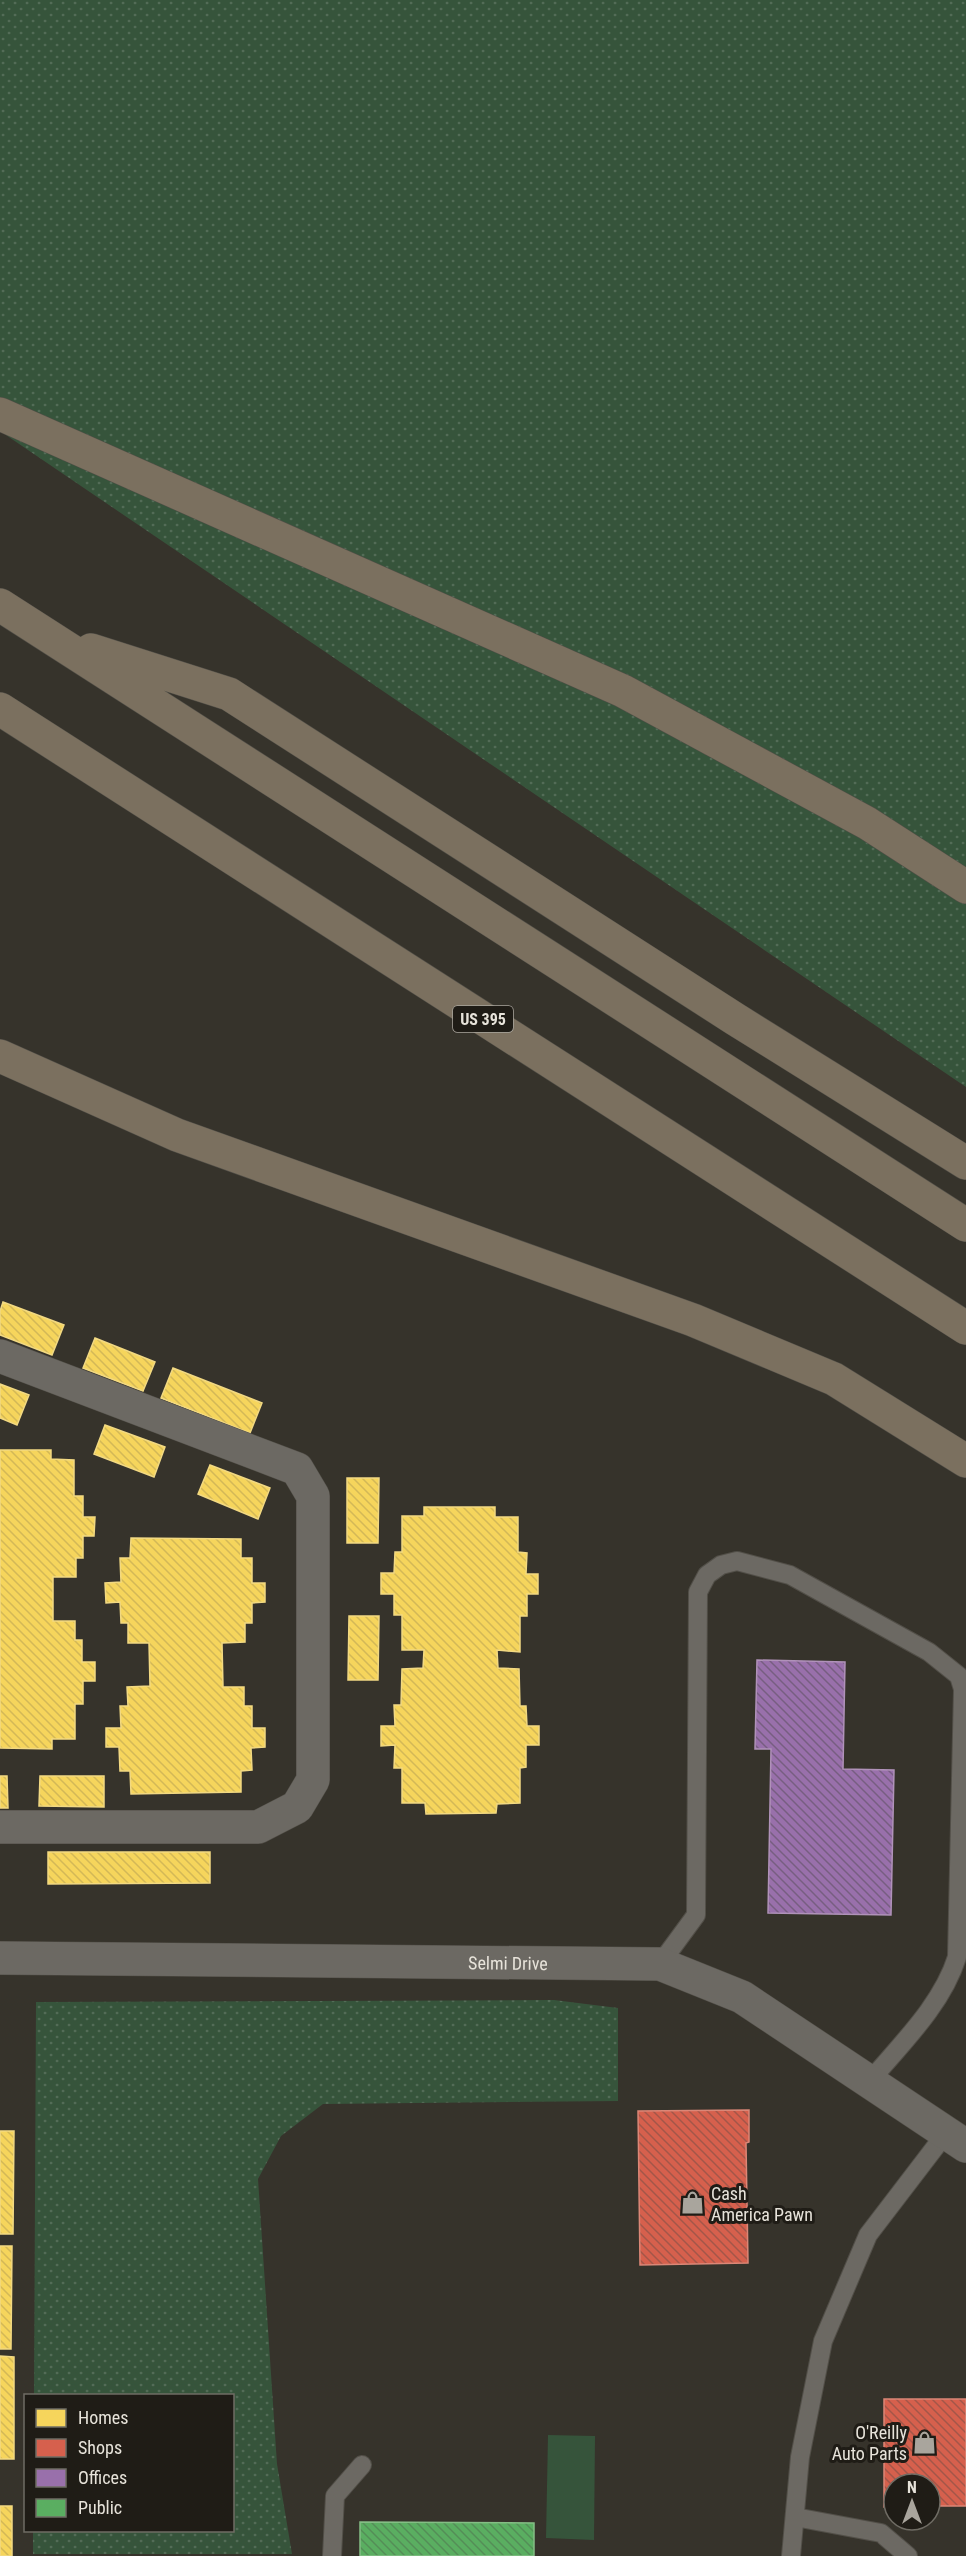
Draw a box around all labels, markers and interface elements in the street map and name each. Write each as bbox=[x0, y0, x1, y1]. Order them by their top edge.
road number: US 395 bbox=[453, 1006, 513, 1032]
street label: Selmi Drive bbox=[468, 1952, 548, 1973]
place label: Cash America Pawn bbox=[711, 2183, 813, 2225]
shop icon: Cash America Pawn bbox=[680, 2190, 706, 2216]
legend bbox=[24, 2394, 234, 2532]
text: Homes bbox=[78, 2407, 128, 2428]
place label: O'Reilly Auto Parts bbox=[832, 2422, 907, 2464]
shop icon: O'Reilly Auto Parts bbox=[912, 2429, 938, 2455]
text: Shops bbox=[78, 2437, 122, 2458]
text: Offices bbox=[78, 2467, 127, 2488]
north arrow bbox=[882, 2472, 942, 2532]
text: N bbox=[907, 2478, 917, 2497]
text: Public bbox=[78, 2497, 122, 2518]

